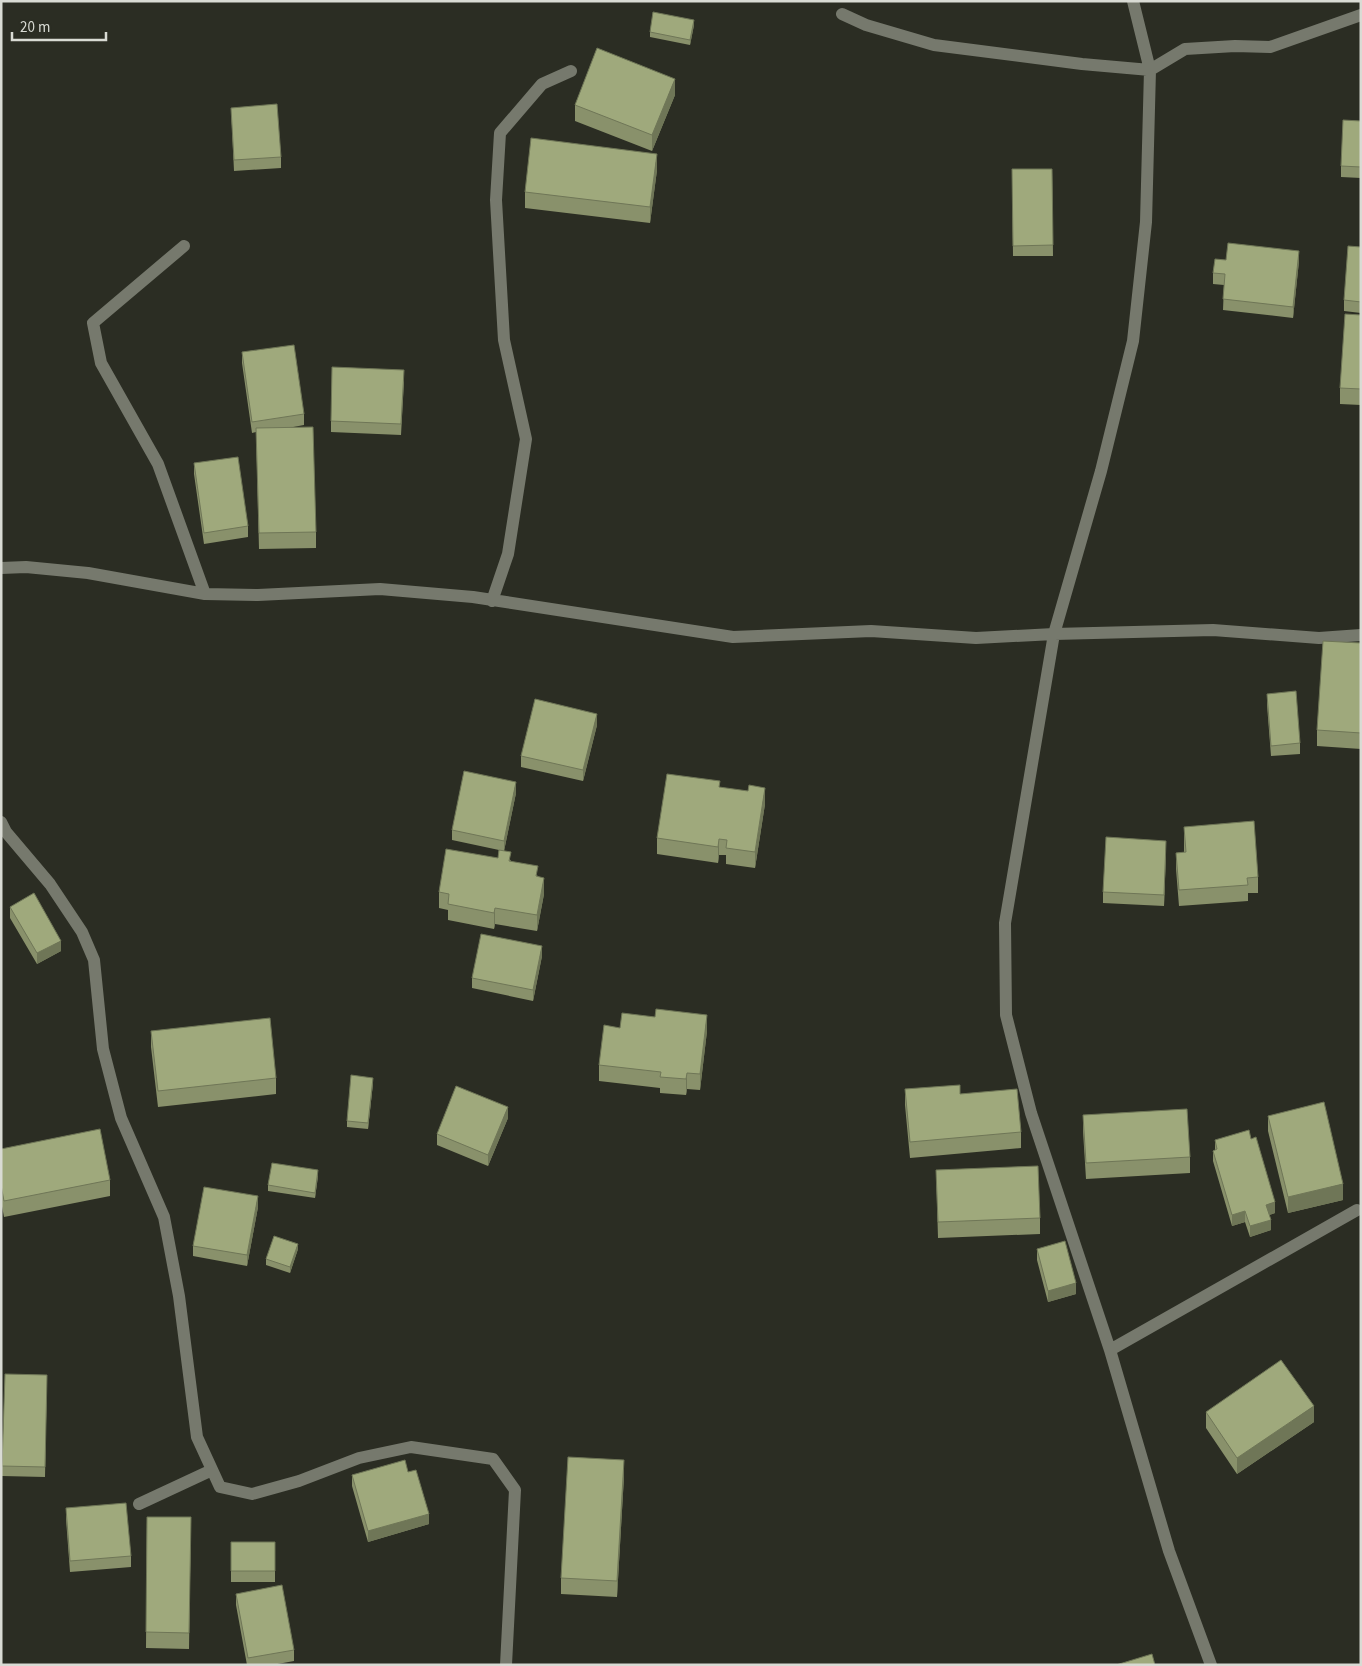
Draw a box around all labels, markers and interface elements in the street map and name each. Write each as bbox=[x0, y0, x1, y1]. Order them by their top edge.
scale bar bbox=[12, 10, 106, 42]
text: 20 m bbox=[20, 17, 50, 38]

